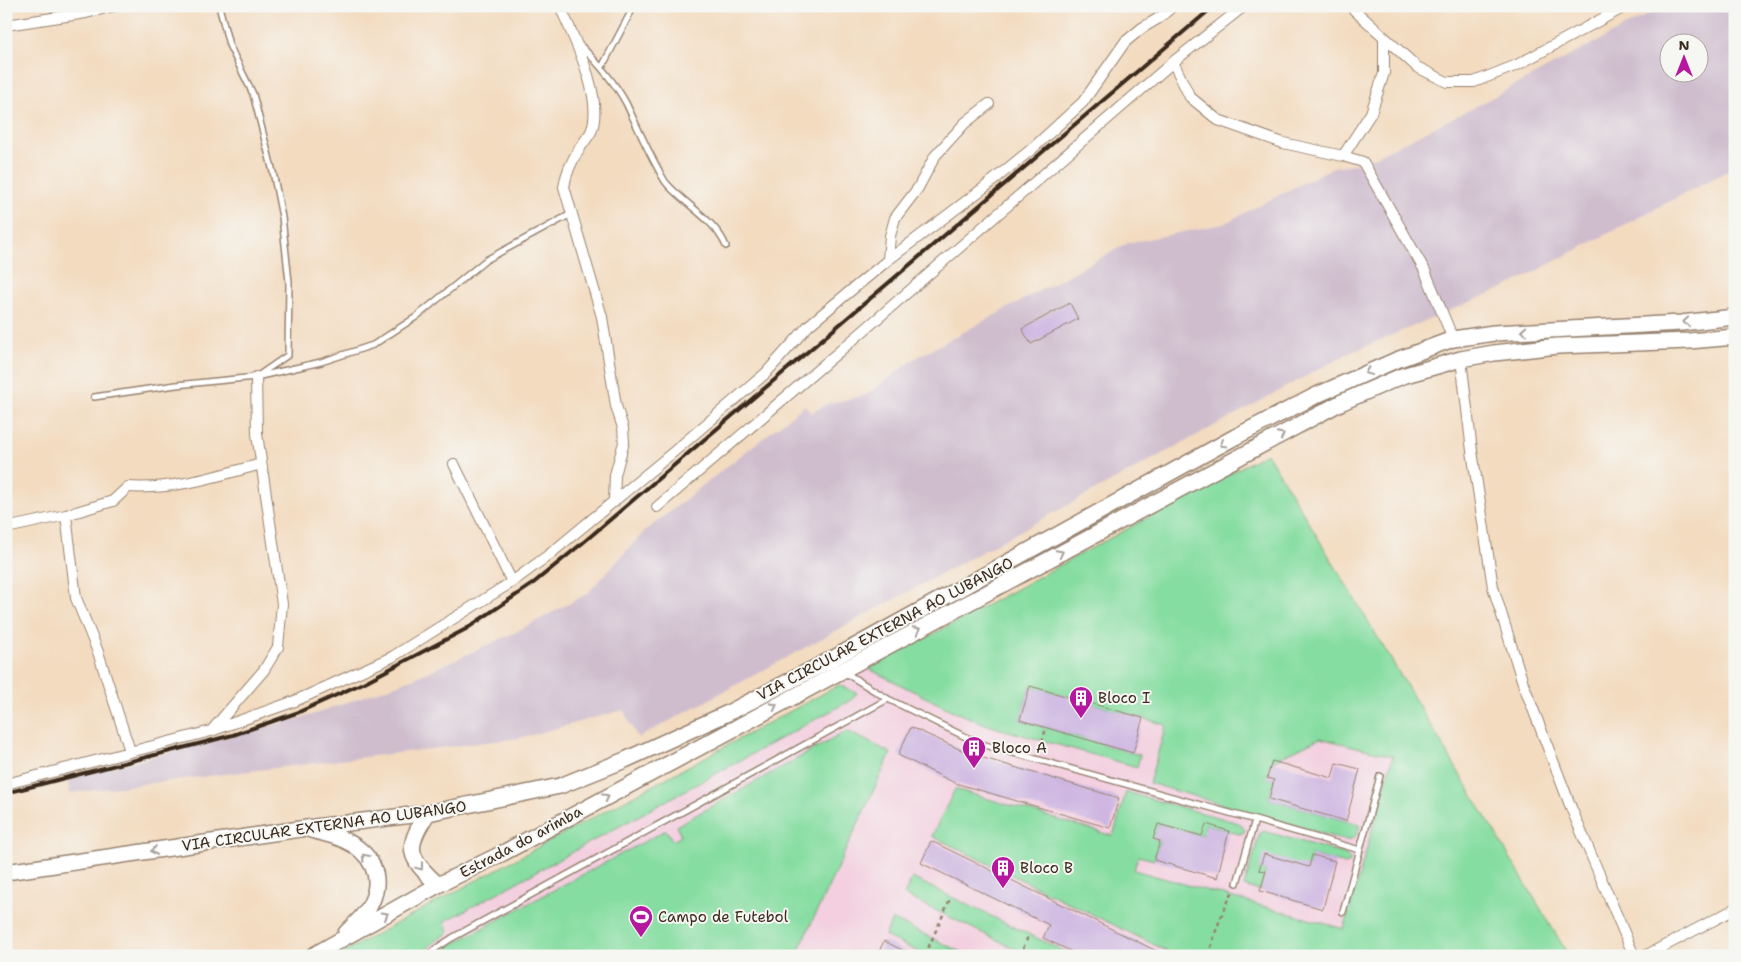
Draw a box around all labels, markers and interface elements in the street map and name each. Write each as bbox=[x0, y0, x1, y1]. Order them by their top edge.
north arrow bbox=[1658, 32, 1708, 82]
text: N bbox=[1678, 36, 1690, 54]
one-way arrow bbox=[1682, 316, 1690, 327]
one-way arrow bbox=[1520, 326, 1528, 337]
one-way arrow bbox=[1364, 366, 1373, 376]
one-way arrow bbox=[1275, 431, 1284, 441]
one-way arrow bbox=[1219, 438, 1228, 448]
one-way arrow bbox=[1055, 549, 1064, 559]
street label: VIA CIRCULAR EXTERNA AO LUBANGO bbox=[753, 553, 1017, 705]
one-way arrow bbox=[912, 626, 921, 636]
building icon: Bloco I bbox=[1068, 685, 1094, 719]
place label: Bloco I bbox=[1098, 688, 1150, 708]
one-way arrow bbox=[768, 703, 777, 713]
building icon: Bloco A bbox=[961, 735, 987, 769]
place label: Bloco A bbox=[992, 738, 1047, 758]
one-way arrow bbox=[600, 793, 609, 803]
street label: VIA CIRCULAR EXTERNA AO LUBANGO bbox=[180, 796, 468, 856]
street label: Estrada do arimba bbox=[456, 801, 586, 883]
one-way arrow bbox=[150, 845, 159, 855]
one-way arrow bbox=[362, 853, 371, 862]
building icon: Bloco B bbox=[990, 855, 1016, 889]
place label: Bloco B bbox=[1020, 858, 1073, 878]
one-way arrow bbox=[415, 861, 423, 870]
sports icon: Campo de Futebol bbox=[628, 904, 654, 938]
place label: Campo de Futebol bbox=[658, 907, 789, 927]
one-way arrow bbox=[380, 911, 389, 921]

